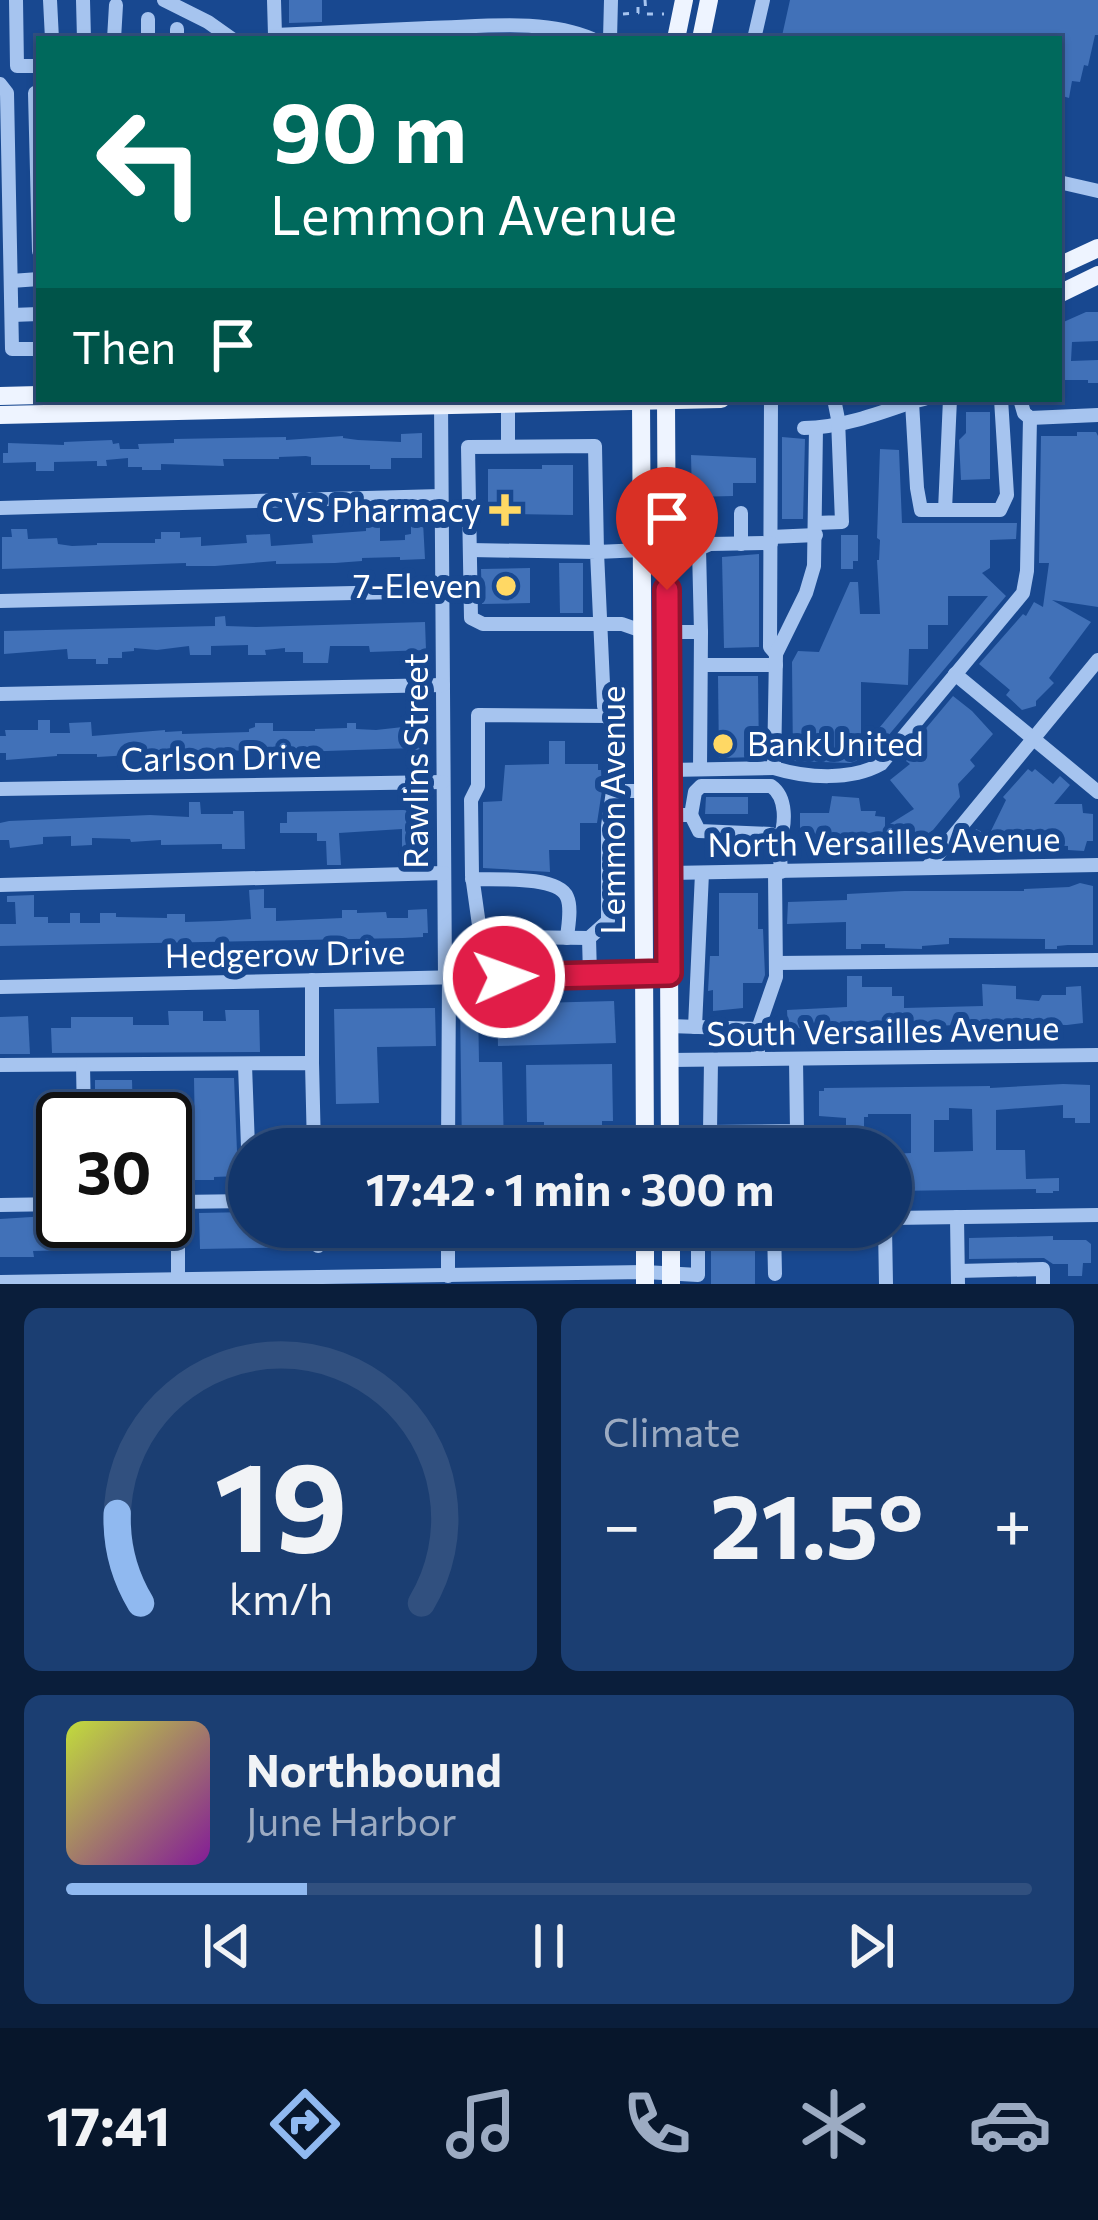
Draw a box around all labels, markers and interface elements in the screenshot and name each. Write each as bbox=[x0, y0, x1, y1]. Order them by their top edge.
text: 90 m bbox=[270, 78, 467, 180]
icon: left bbox=[72, 84, 228, 240]
text: Lemmon Avenue bbox=[270, 180, 677, 246]
icon: arrive bbox=[200, 312, 266, 378]
text: Then bbox=[72, 318, 176, 373]
pin bbox=[616, 467, 718, 590]
icon: arrive bbox=[634, 485, 700, 551]
place label: CVS Pharmacy bbox=[261, 488, 481, 529]
marker: CVS Pharmacy bbox=[492, 497, 518, 523]
place label: 7-Eleven bbox=[353, 564, 482, 605]
marker: 7-Eleven bbox=[493, 573, 519, 599]
street label: Rawlins Street bbox=[394, 653, 435, 869]
street label: Lemmon Avenue bbox=[591, 686, 632, 934]
place label: BankUnited bbox=[747, 722, 924, 763]
marker: BankUnited bbox=[710, 731, 736, 757]
street label: Carlson Drive bbox=[120, 734, 322, 779]
street label: North Versailles Avenue bbox=[707, 817, 1061, 864]
position arrow bbox=[441, 914, 567, 1040]
street label: Hedgerow Drive bbox=[164, 930, 406, 975]
street label: South Versailles Avenue bbox=[706, 1006, 1060, 1053]
speed limit sign: 30 bbox=[36, 1092, 192, 1248]
text: 17:42 · 1 min · 300 m bbox=[366, 1160, 774, 1215]
text: Climate bbox=[603, 1407, 740, 1455]
text: 19 bbox=[214, 1425, 347, 1578]
text: 21.5° bbox=[710, 1467, 924, 1578]
text: − bbox=[603, 1482, 641, 1563]
text: + bbox=[993, 1482, 1032, 1563]
text: km/h bbox=[228, 1570, 333, 1623]
text: Northbound bbox=[246, 1741, 502, 1796]
text: June Harbor bbox=[246, 1796, 457, 1844]
icon: previous bbox=[194, 1913, 260, 1979]
icon: pause bbox=[516, 1913, 582, 1979]
icon: next bbox=[838, 1913, 904, 1979]
icon: directions bbox=[263, 2082, 347, 2166]
icon: music bbox=[439, 2082, 523, 2166]
icon: phone bbox=[615, 2082, 699, 2166]
icon: climate bbox=[792, 2082, 876, 2166]
icon: car bbox=[968, 2082, 1052, 2166]
text: 17:41 bbox=[46, 2091, 170, 2157]

